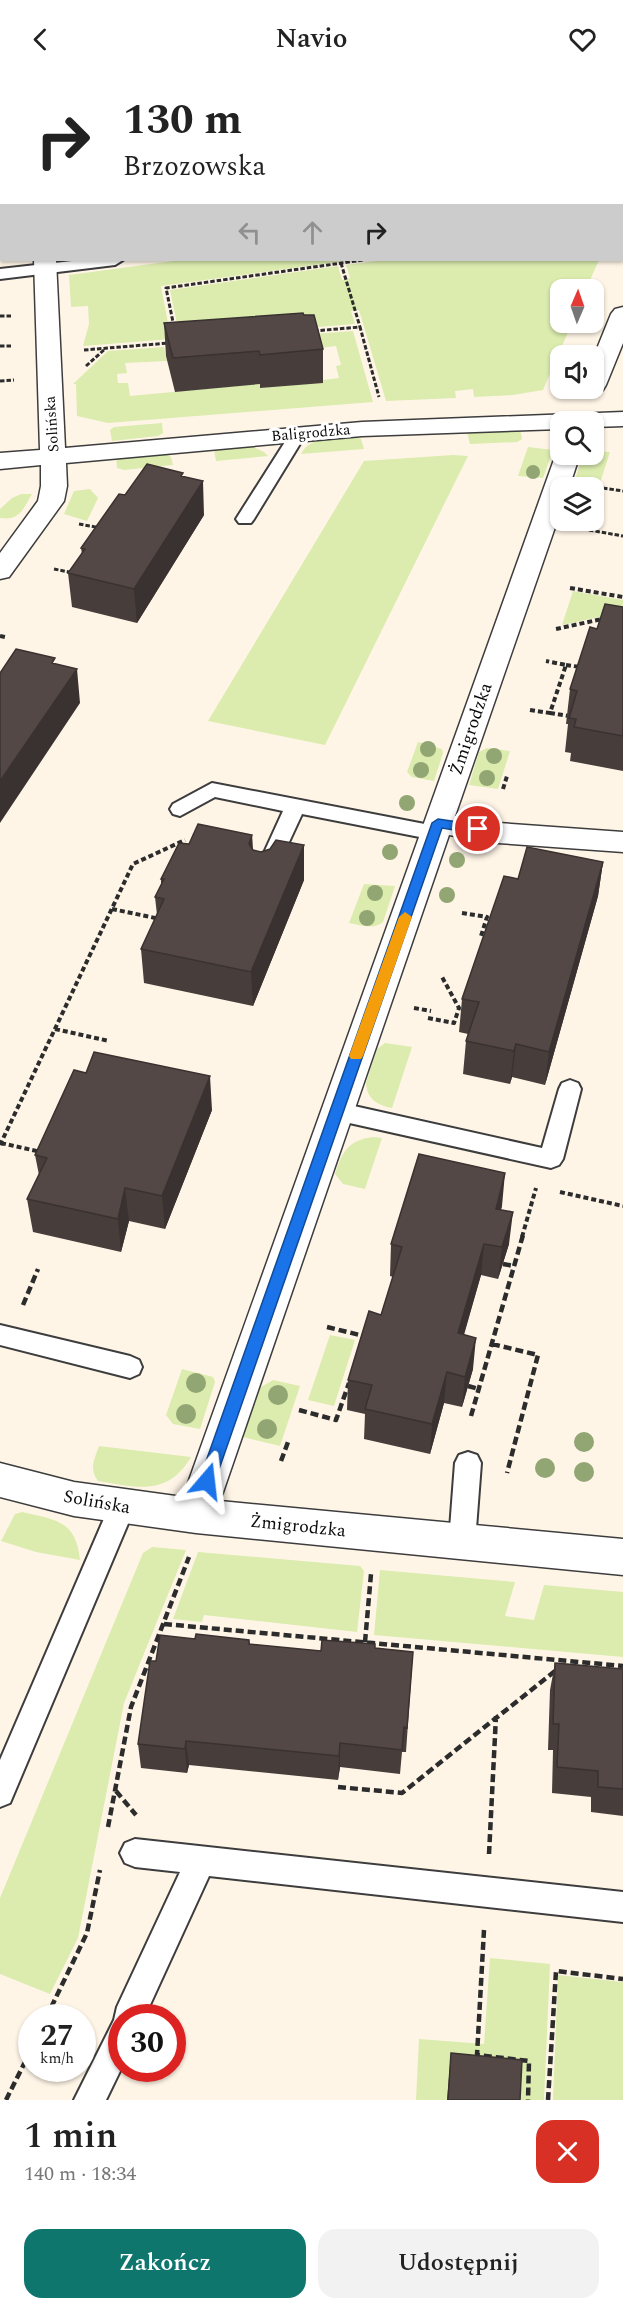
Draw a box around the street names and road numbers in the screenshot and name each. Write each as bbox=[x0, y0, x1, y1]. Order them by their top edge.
street label: Solińska bbox=[39, 395, 65, 453]
street label: Baligrodzka bbox=[270, 418, 352, 448]
street label: Żmigrodzka bbox=[443, 679, 500, 779]
street label: Solińska bbox=[61, 1483, 133, 1521]
street label: Żmigrodzka bbox=[249, 1508, 348, 1544]

